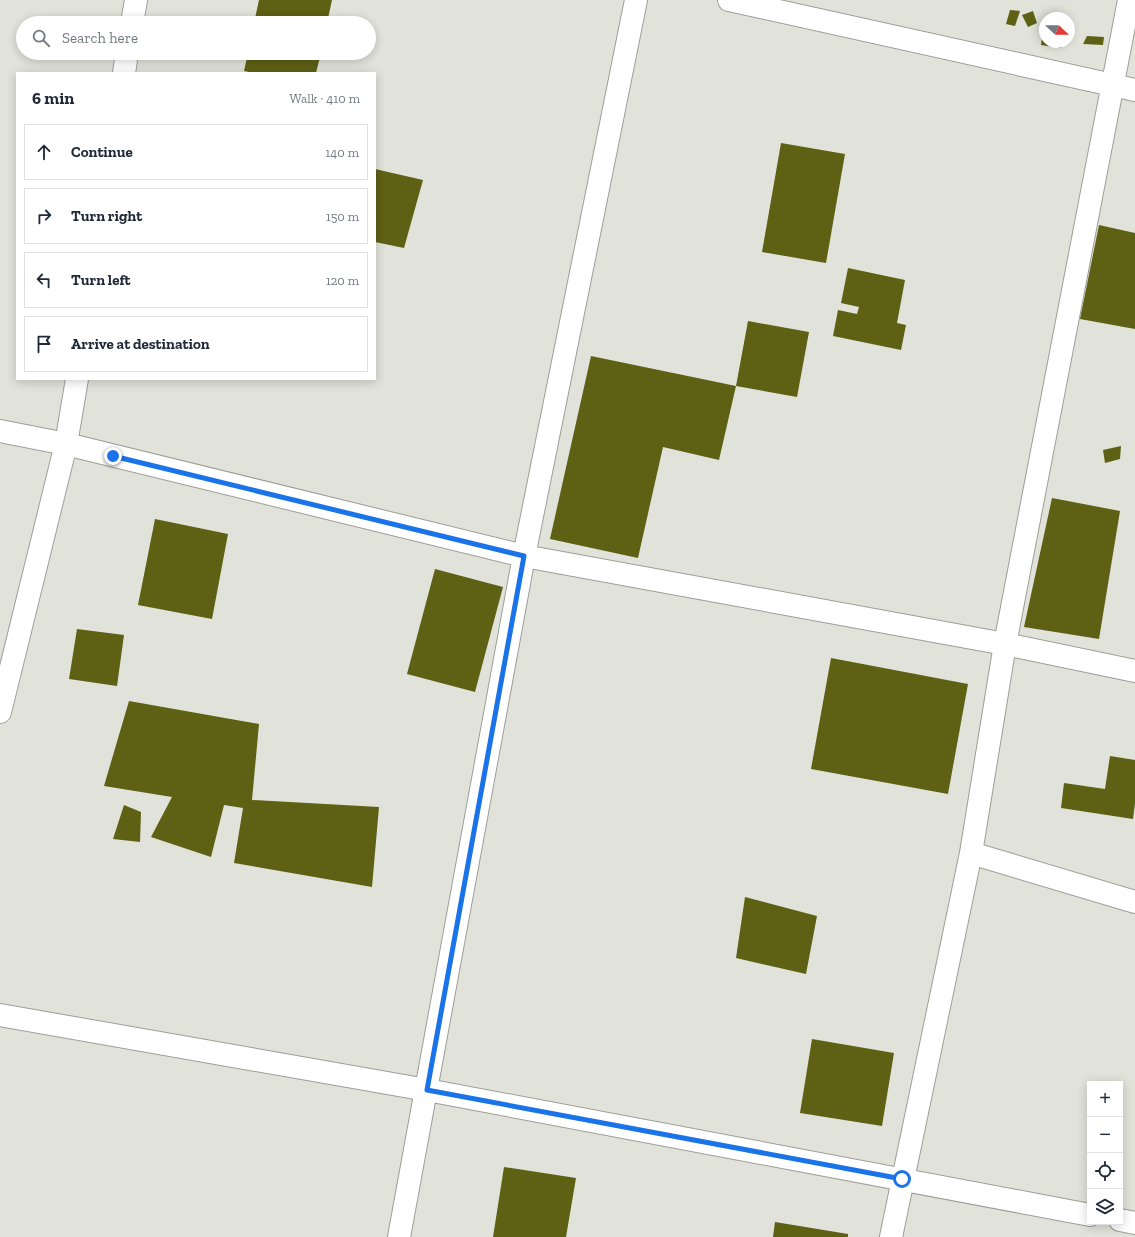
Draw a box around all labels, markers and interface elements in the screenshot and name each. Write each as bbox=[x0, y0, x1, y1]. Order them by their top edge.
north arrow bbox=[1039, 12, 1075, 48]
search box bbox=[16, 16, 376, 60]
icon: search bbox=[30, 27, 52, 49]
text: Search here bbox=[62, 29, 138, 47]
text: 6 min bbox=[32, 88, 74, 108]
text: Walk · 410 m bbox=[290, 91, 360, 106]
icon: ahead bbox=[33, 141, 55, 163]
text: Continue bbox=[71, 143, 133, 161]
text: 140 m bbox=[325, 145, 359, 160]
icon: right bbox=[33, 205, 55, 227]
text: Turn right bbox=[71, 207, 142, 225]
text: 150 m bbox=[326, 209, 359, 224]
icon: left bbox=[33, 269, 55, 291]
text: Turn left bbox=[71, 271, 131, 289]
text: 120 m bbox=[326, 273, 359, 288]
icon: arrive bbox=[33, 333, 55, 355]
text: Arrive at destination bbox=[71, 335, 210, 353]
route end bbox=[104, 447, 122, 465]
map controls bbox=[1087, 1081, 1123, 1225]
button: + bbox=[1087, 1081, 1123, 1117]
button: − bbox=[1087, 1117, 1123, 1153]
button: locate bbox=[1087, 1153, 1123, 1189]
route start bbox=[893, 1170, 911, 1188]
button: layers bbox=[1087, 1189, 1123, 1225]

